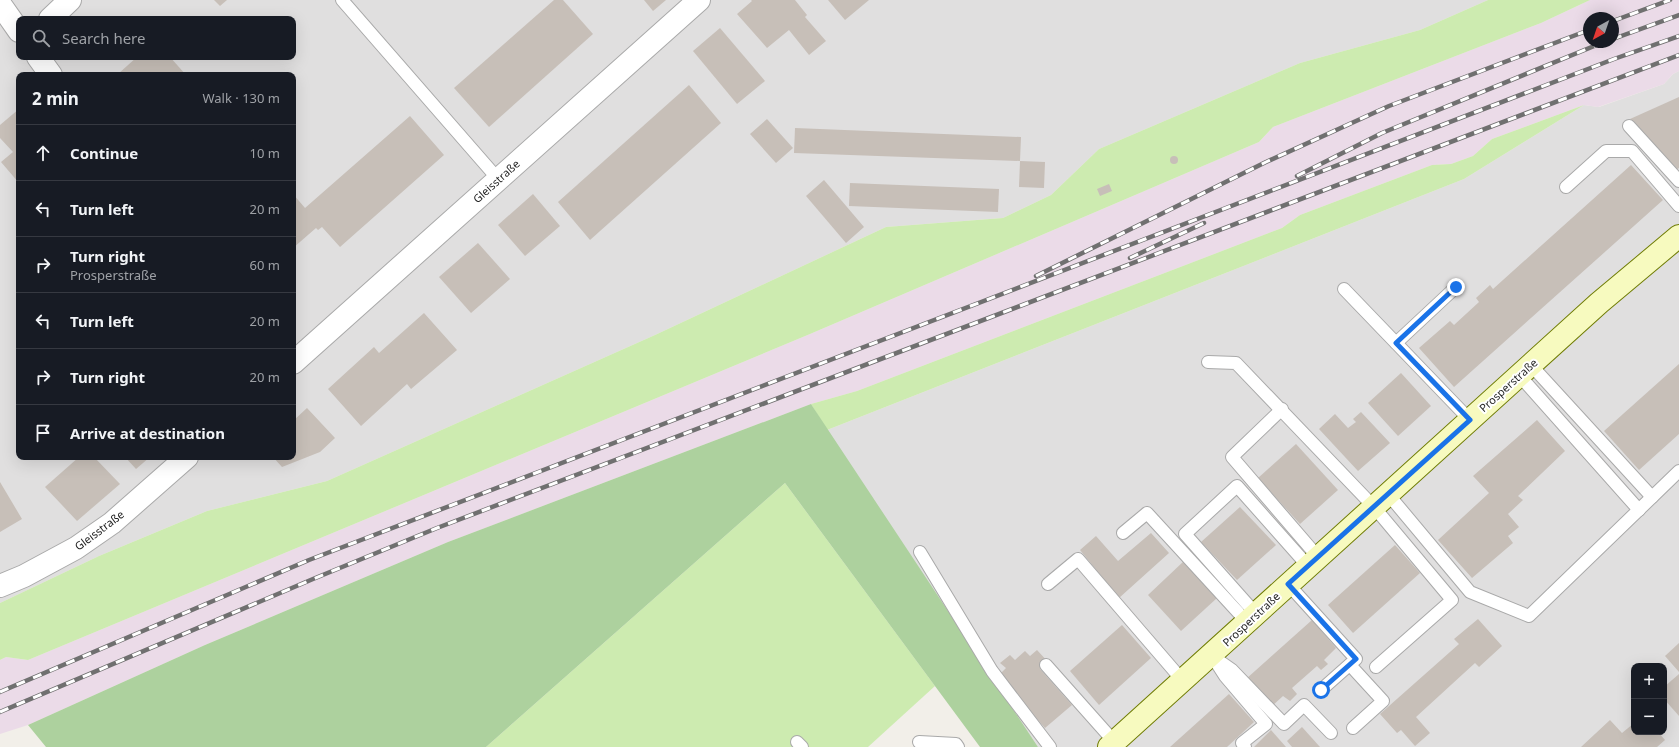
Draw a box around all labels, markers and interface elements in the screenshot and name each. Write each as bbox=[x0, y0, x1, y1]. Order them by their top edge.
north arrow bbox=[1583, 12, 1619, 48]
search box bbox=[16, 16, 296, 60]
icon: search bbox=[30, 27, 52, 49]
text: Search here bbox=[62, 28, 145, 48]
text: 2 min bbox=[32, 87, 79, 110]
text: Walk · 130 m bbox=[202, 89, 280, 107]
icon: ahead bbox=[32, 142, 54, 164]
text: Continue bbox=[70, 143, 138, 163]
text: 10 m bbox=[250, 144, 280, 162]
street label: Gleisstraße bbox=[469, 156, 523, 206]
icon: left bbox=[32, 198, 54, 220]
text: Turn left bbox=[70, 199, 134, 219]
text: 20 m bbox=[250, 200, 280, 218]
text: Turn right bbox=[70, 246, 145, 266]
icon: right bbox=[32, 254, 54, 276]
text: 60 m bbox=[250, 256, 280, 274]
text: Prosperstraße bbox=[70, 266, 157, 284]
route end bbox=[1447, 278, 1465, 296]
icon: left bbox=[32, 310, 54, 332]
text: Turn left bbox=[70, 311, 134, 331]
text: 20 m bbox=[250, 312, 280, 330]
street label: Prosperstraße bbox=[1476, 355, 1540, 415]
icon: right bbox=[32, 366, 54, 388]
text: Turn right bbox=[70, 367, 145, 387]
text: 20 m bbox=[250, 368, 280, 386]
icon: arrive bbox=[32, 422, 54, 444]
text: Arrive at destination bbox=[70, 423, 225, 443]
street label: Gleisstraße bbox=[71, 507, 127, 553]
street label: Prosperstraße bbox=[1219, 589, 1283, 649]
map controls bbox=[1631, 663, 1667, 735]
button: + bbox=[1631, 663, 1667, 699]
route start bbox=[1312, 681, 1330, 699]
button: − bbox=[1631, 699, 1667, 735]

